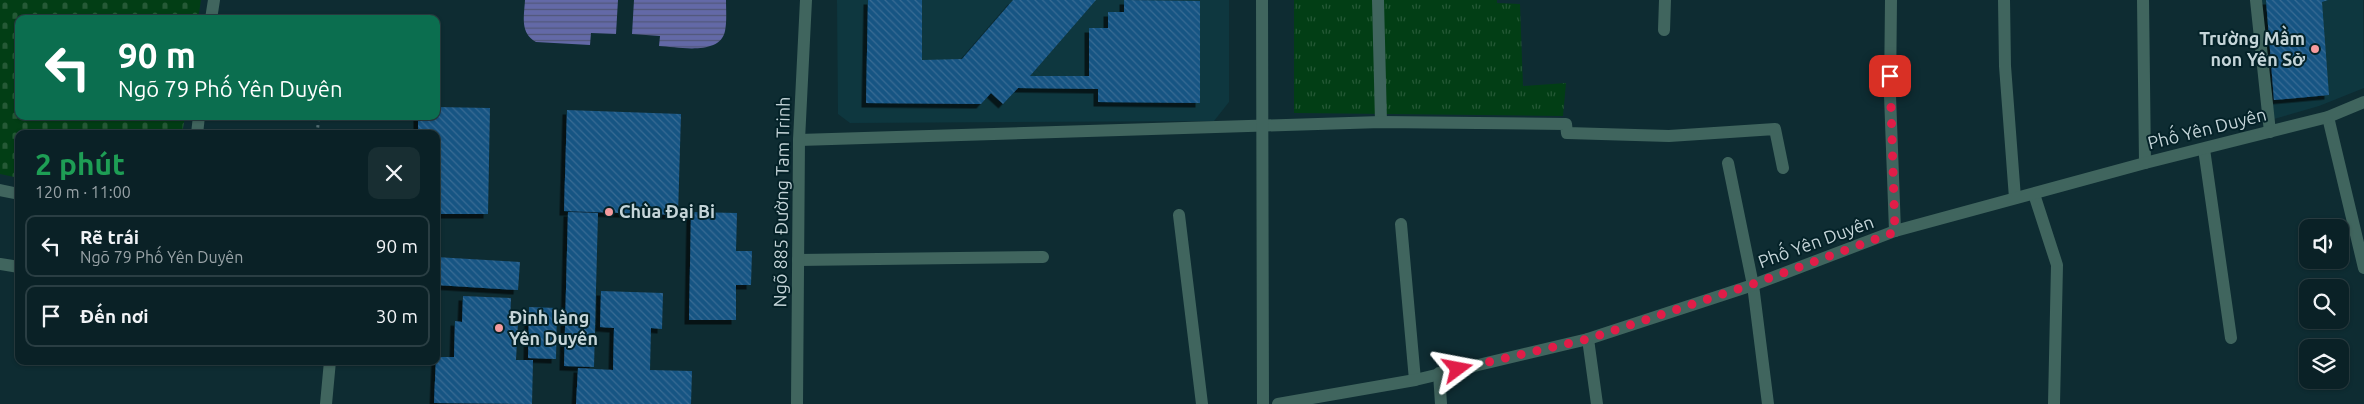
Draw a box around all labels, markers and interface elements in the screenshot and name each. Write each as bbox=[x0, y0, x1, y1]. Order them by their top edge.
place label: Trường Mầm non Yên Sở bbox=[2199, 25, 2305, 69]
icon: left bbox=[35, 35, 100, 100]
text: 90 m bbox=[118, 35, 196, 75]
marker: Trường Mầm non Yên Sở bbox=[2309, 43, 2321, 55]
pin bbox=[1869, 55, 1911, 97]
icon: arrive bbox=[1876, 62, 1904, 90]
text: Ngõ 79 Phố Yên Duyên bbox=[118, 76, 343, 101]
street label: Ngõ 885 Đường Tam Trinh bbox=[769, 96, 793, 308]
street label: Phố Yên Duyên bbox=[2145, 101, 2268, 152]
text: 2 phút bbox=[35, 147, 125, 181]
button: close bbox=[368, 147, 420, 199]
text: 120 m · 11:00 bbox=[35, 183, 131, 201]
place label: Chùa Đại Bi bbox=[619, 201, 715, 221]
marker: Chùa Đại Bi bbox=[603, 206, 615, 218]
street label: Phố Yên Duyên bbox=[1754, 209, 1876, 271]
map controls bbox=[2299, 219, 2349, 389]
button: sound bbox=[2299, 219, 2349, 269]
text: Rẽ trái bbox=[80, 226, 139, 248]
icon: left bbox=[37, 232, 65, 260]
text: 90 m bbox=[376, 235, 418, 257]
text: Ngõ 79 Phố Yên Duyên bbox=[80, 248, 243, 266]
button: search bbox=[2299, 279, 2349, 329]
icon: arrive bbox=[37, 302, 65, 330]
text: Đến nơi bbox=[80, 305, 149, 327]
text: 30 m bbox=[376, 305, 418, 327]
place label: Đình làng Yên Duyên bbox=[509, 307, 598, 348]
marker: Đình làng Yên Duyên bbox=[493, 322, 505, 334]
button: layers bbox=[2299, 339, 2349, 389]
position arrow bbox=[1431, 342, 1483, 394]

